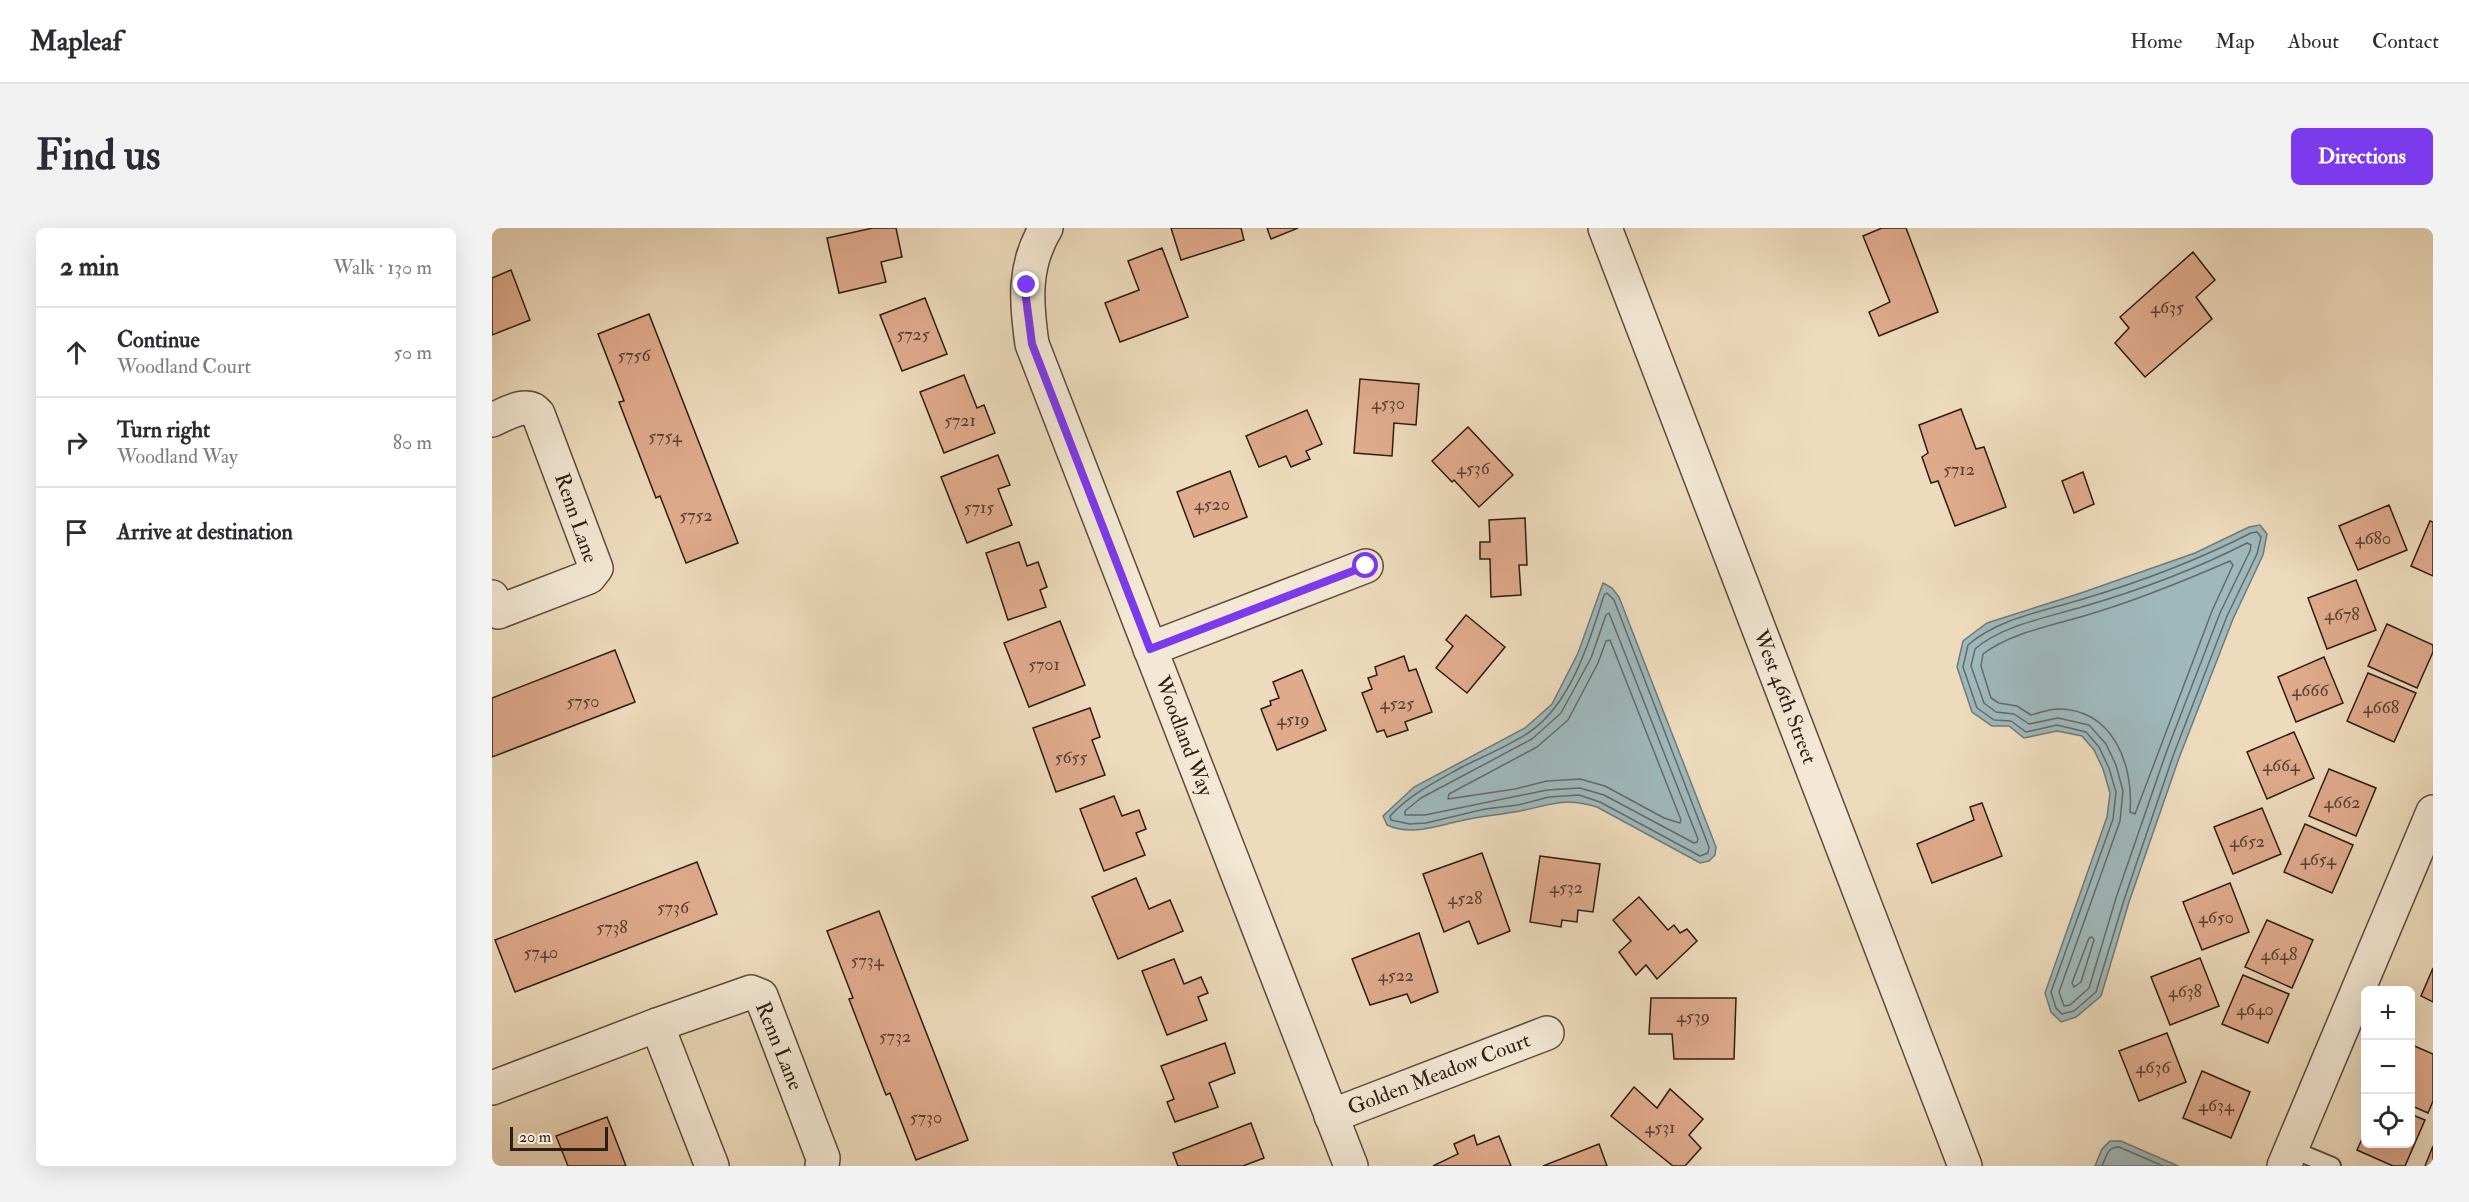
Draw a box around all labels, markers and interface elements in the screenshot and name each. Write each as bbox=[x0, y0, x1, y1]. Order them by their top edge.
text: Mapleaf bbox=[30, 24, 122, 59]
text: Home bbox=[2130, 28, 2182, 55]
text: Map bbox=[2215, 28, 2255, 55]
text: About bbox=[2288, 28, 2339, 55]
text: Contact bbox=[2372, 28, 2439, 55]
button: Directions bbox=[2291, 128, 2433, 185]
text: Find us bbox=[36, 130, 160, 182]
text: 2 min bbox=[60, 251, 119, 283]
text: Walk · 130 m bbox=[333, 255, 432, 280]
route end bbox=[1013, 271, 1039, 297]
house number: 4635 bbox=[2150, 296, 2184, 319]
house number: 5725 bbox=[896, 323, 930, 346]
text: Continue bbox=[117, 326, 200, 354]
icon: ahead bbox=[60, 336, 93, 369]
text: 50 m bbox=[393, 340, 432, 365]
house number: 5756 bbox=[617, 344, 651, 367]
text: Woodland Court bbox=[117, 354, 251, 379]
house number: 4530 bbox=[1371, 392, 1405, 415]
house number: 5721 bbox=[944, 409, 976, 432]
text: Turn right bbox=[117, 416, 210, 444]
house number: 5754 bbox=[648, 425, 683, 448]
icon: right bbox=[60, 426, 93, 459]
text: 80 m bbox=[393, 430, 432, 455]
text: Woodland Way bbox=[117, 444, 238, 469]
house number: 4536 bbox=[1456, 457, 1491, 480]
house number: 5712 bbox=[1943, 458, 1975, 481]
street label: Renn Lane bbox=[548, 470, 604, 567]
house number: 4520 bbox=[1194, 493, 1230, 516]
house number: 5715 bbox=[964, 496, 994, 519]
house number: 5752 bbox=[679, 504, 713, 527]
icon: arrive bbox=[60, 516, 93, 549]
text: Arrive at destination bbox=[117, 518, 293, 546]
house number: 4680 bbox=[2355, 527, 2391, 550]
route start bbox=[1352, 552, 1378, 578]
house number: 4678 bbox=[2324, 603, 2360, 626]
street label: West 46th Street bbox=[1747, 625, 1823, 768]
house number: 5701 bbox=[1028, 653, 1060, 676]
street label: Woodland Way bbox=[1148, 671, 1220, 801]
house number: 4666 bbox=[2292, 679, 2329, 702]
house number: 5750 bbox=[566, 690, 600, 713]
house number: 4525 bbox=[1380, 692, 1414, 715]
house number: 4668 bbox=[2363, 696, 2399, 719]
house number: 4519 bbox=[1276, 708, 1310, 731]
house number: 5655 bbox=[1055, 746, 1087, 769]
house number: 4664 bbox=[2262, 754, 2301, 777]
house number: 4662 bbox=[2324, 791, 2360, 814]
house number: 4652 bbox=[2229, 830, 2265, 853]
house number: 4654 bbox=[2300, 848, 2337, 871]
house number: 4532 bbox=[1549, 876, 1583, 899]
house number: 4528 bbox=[1447, 887, 1483, 910]
house number: 5736 bbox=[657, 896, 690, 919]
house number: 4650 bbox=[2198, 906, 2234, 929]
house number: 5738 bbox=[596, 916, 628, 939]
house number: 5740 bbox=[524, 941, 558, 964]
house number: 4648 bbox=[2261, 943, 2297, 966]
house number: 5734 bbox=[851, 949, 885, 972]
house number: 4522 bbox=[1378, 964, 1414, 987]
house number: 4638 bbox=[2168, 980, 2202, 1003]
map controls bbox=[2361, 986, 2415, 1148]
button: + bbox=[2361, 986, 2415, 1040]
street label: Renn Lane bbox=[749, 998, 809, 1094]
house number: 4640 bbox=[2236, 998, 2274, 1021]
house number: 4539 bbox=[1676, 1005, 1710, 1028]
house number: 5732 bbox=[879, 1025, 911, 1048]
street label: Golden Meadow Court bbox=[1344, 1027, 1534, 1121]
button: − bbox=[2361, 1040, 2415, 1094]
house number: 4636 bbox=[2136, 1056, 2171, 1079]
house number: 4634 bbox=[2198, 1094, 2235, 1117]
button: locate bbox=[2361, 1094, 2415, 1148]
house number: 5730 bbox=[910, 1106, 942, 1129]
house number: 4531 bbox=[1645, 1116, 1675, 1139]
scale bar bbox=[510, 1124, 608, 1152]
text: 20 m bbox=[519, 1127, 551, 1147]

